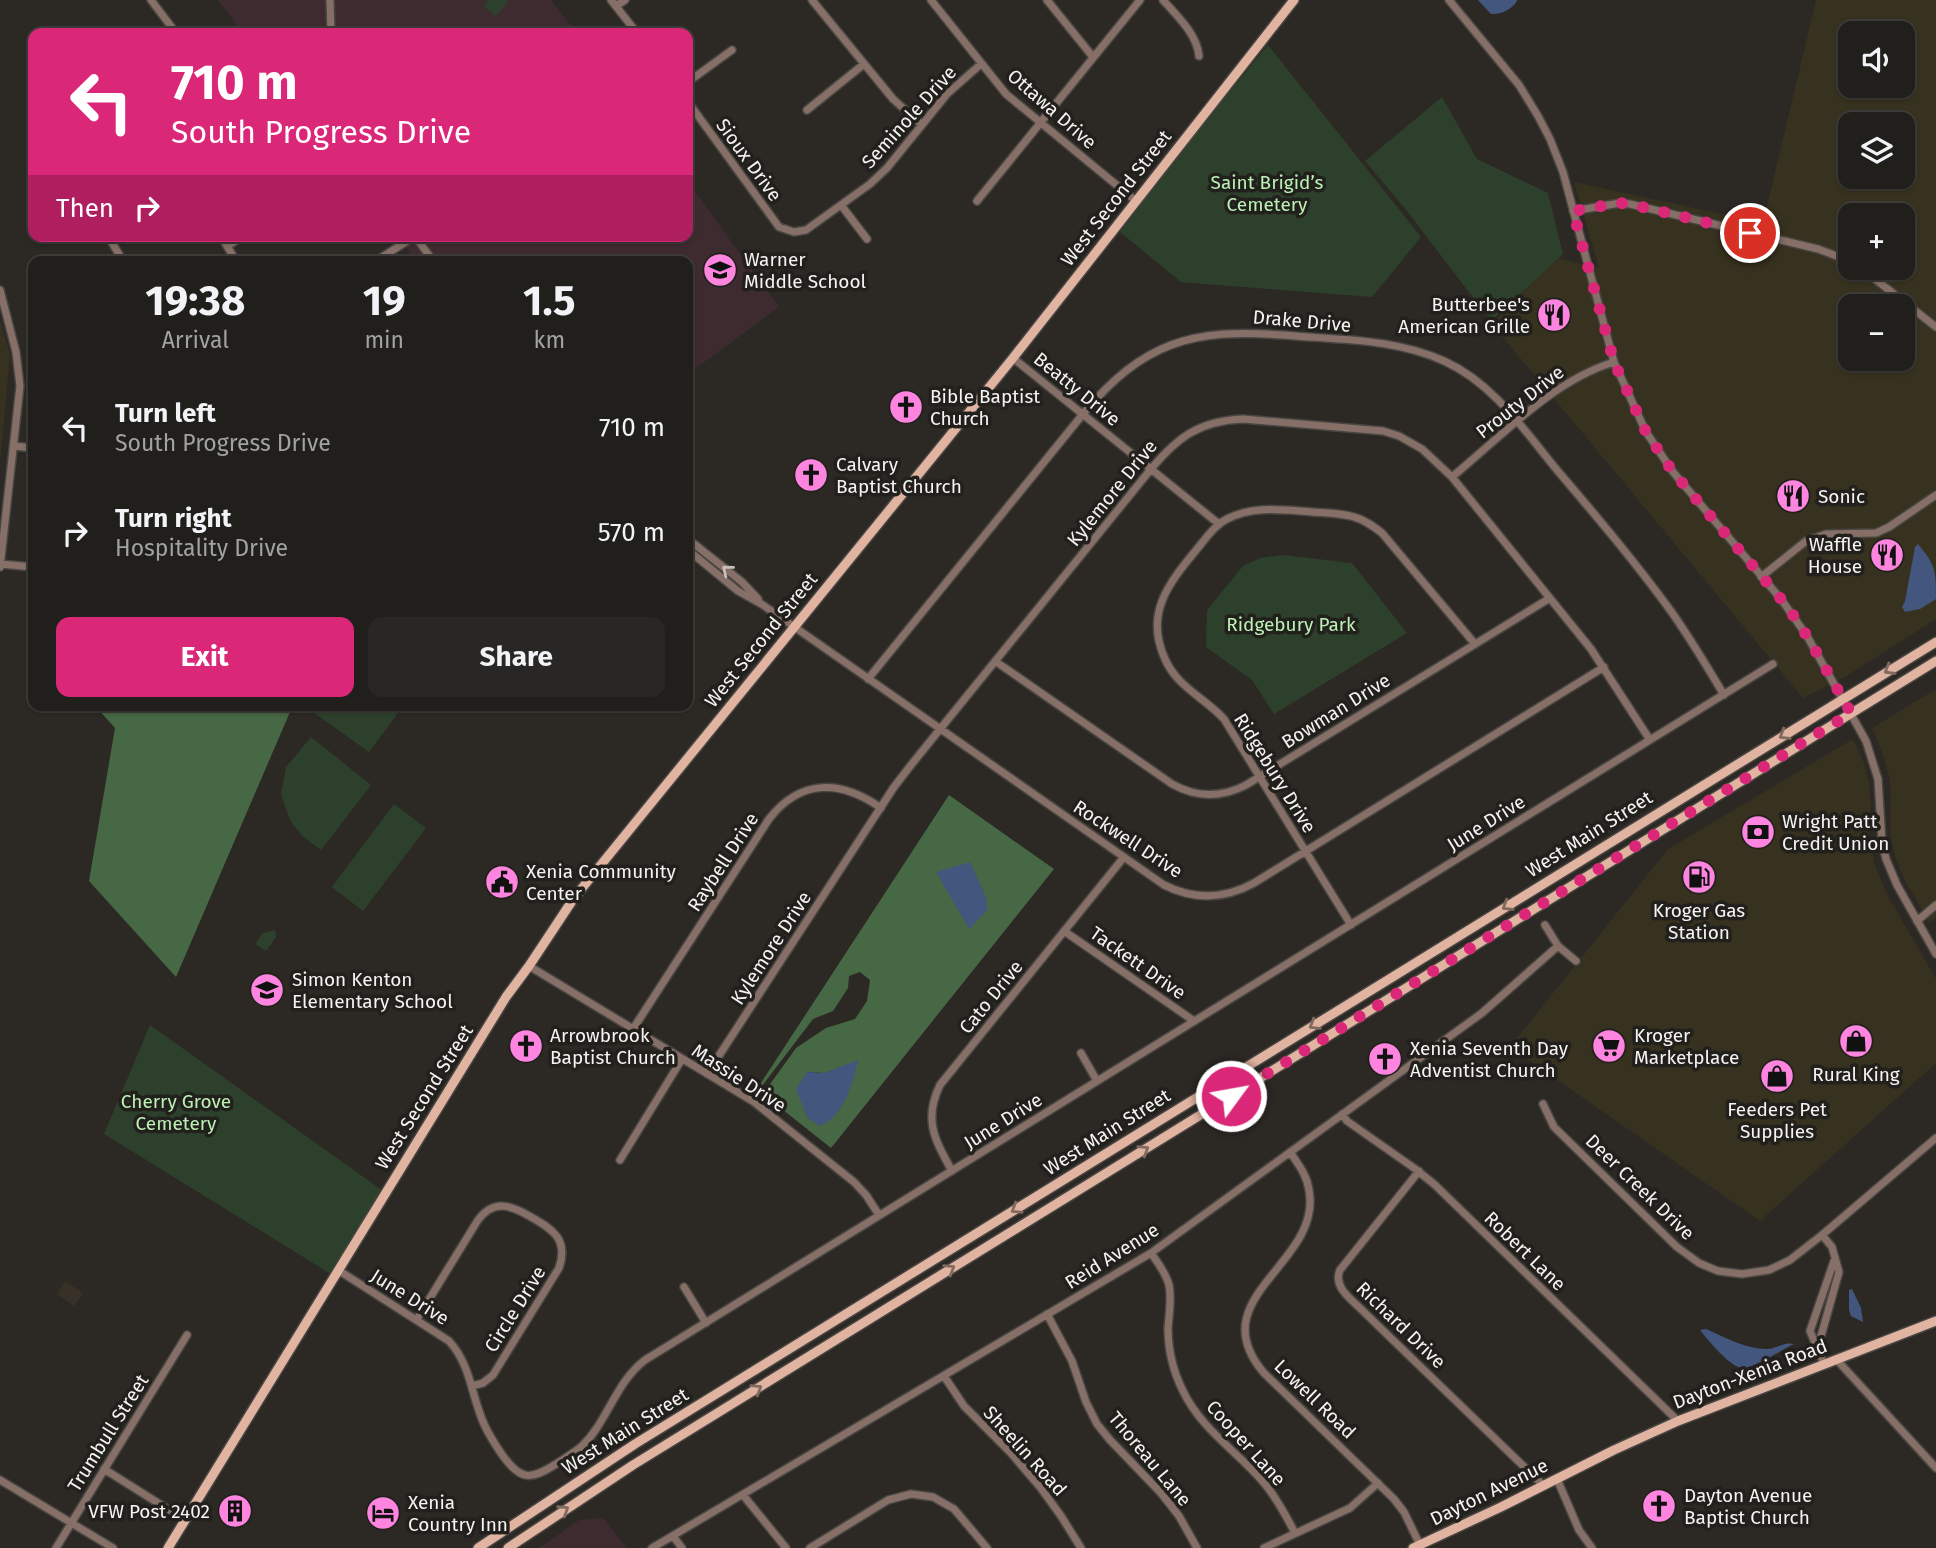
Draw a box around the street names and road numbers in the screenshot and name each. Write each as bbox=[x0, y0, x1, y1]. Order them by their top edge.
street label: Seminole Drive bbox=[857, 61, 961, 173]
street label: Ottawa Drive bbox=[1003, 64, 1101, 154]
street label: Sioux Drive bbox=[711, 114, 787, 206]
street label: West Second Street bbox=[1056, 125, 1176, 271]
street label: Drake Drive bbox=[1252, 305, 1352, 337]
street label: Beatty Drive bbox=[1029, 347, 1125, 431]
street label: Prouty Drive bbox=[1471, 361, 1569, 443]
street label: Kylemore Drive bbox=[1062, 435, 1162, 551]
street label: West Second Street bbox=[700, 568, 822, 712]
street label: Bowman Drive bbox=[1277, 668, 1395, 754]
street label: Ridgebury Drive bbox=[1229, 709, 1321, 837]
street label: West Main Street bbox=[1521, 786, 1657, 882]
street label: June Drive bbox=[1443, 790, 1529, 856]
street label: Rockwell Drive bbox=[1069, 795, 1187, 883]
street label: Raybell Drive bbox=[683, 808, 763, 916]
street label: Kylemore Drive bbox=[726, 887, 816, 1009]
street label: Tackett Drive bbox=[1086, 922, 1190, 1004]
street label: Cato Drive bbox=[954, 956, 1028, 1038]
street label: West Second Street bbox=[370, 1020, 478, 1174]
street label: Massie Drive bbox=[688, 1039, 790, 1117]
street label: West Main Street bbox=[1039, 1084, 1175, 1180]
street label: June Drive bbox=[960, 1088, 1046, 1154]
street label: Deer Creek Drive bbox=[1581, 1129, 1699, 1245]
street label: Robert Lane bbox=[1480, 1207, 1570, 1295]
street label: Reid Avenue bbox=[1061, 1218, 1163, 1294]
street label: Circle Drive bbox=[479, 1262, 551, 1356]
street label: June Drive bbox=[367, 1264, 453, 1330]
street label: Richard Drive bbox=[1352, 1277, 1450, 1373]
street label: Dayton-Xenia Road bbox=[1670, 1334, 1830, 1414]
street label: Lowell Road bbox=[1270, 1355, 1360, 1443]
street label: Trumbull Street bbox=[63, 1370, 153, 1496]
street label: West Main Street bbox=[557, 1383, 693, 1479]
street label: Cooper Lane bbox=[1201, 1395, 1291, 1491]
street label: Sheelin Road bbox=[979, 1401, 1071, 1501]
street label: Thoreau Lane bbox=[1104, 1407, 1196, 1511]
street label: Dayton Avenue bbox=[1426, 1454, 1552, 1530]

